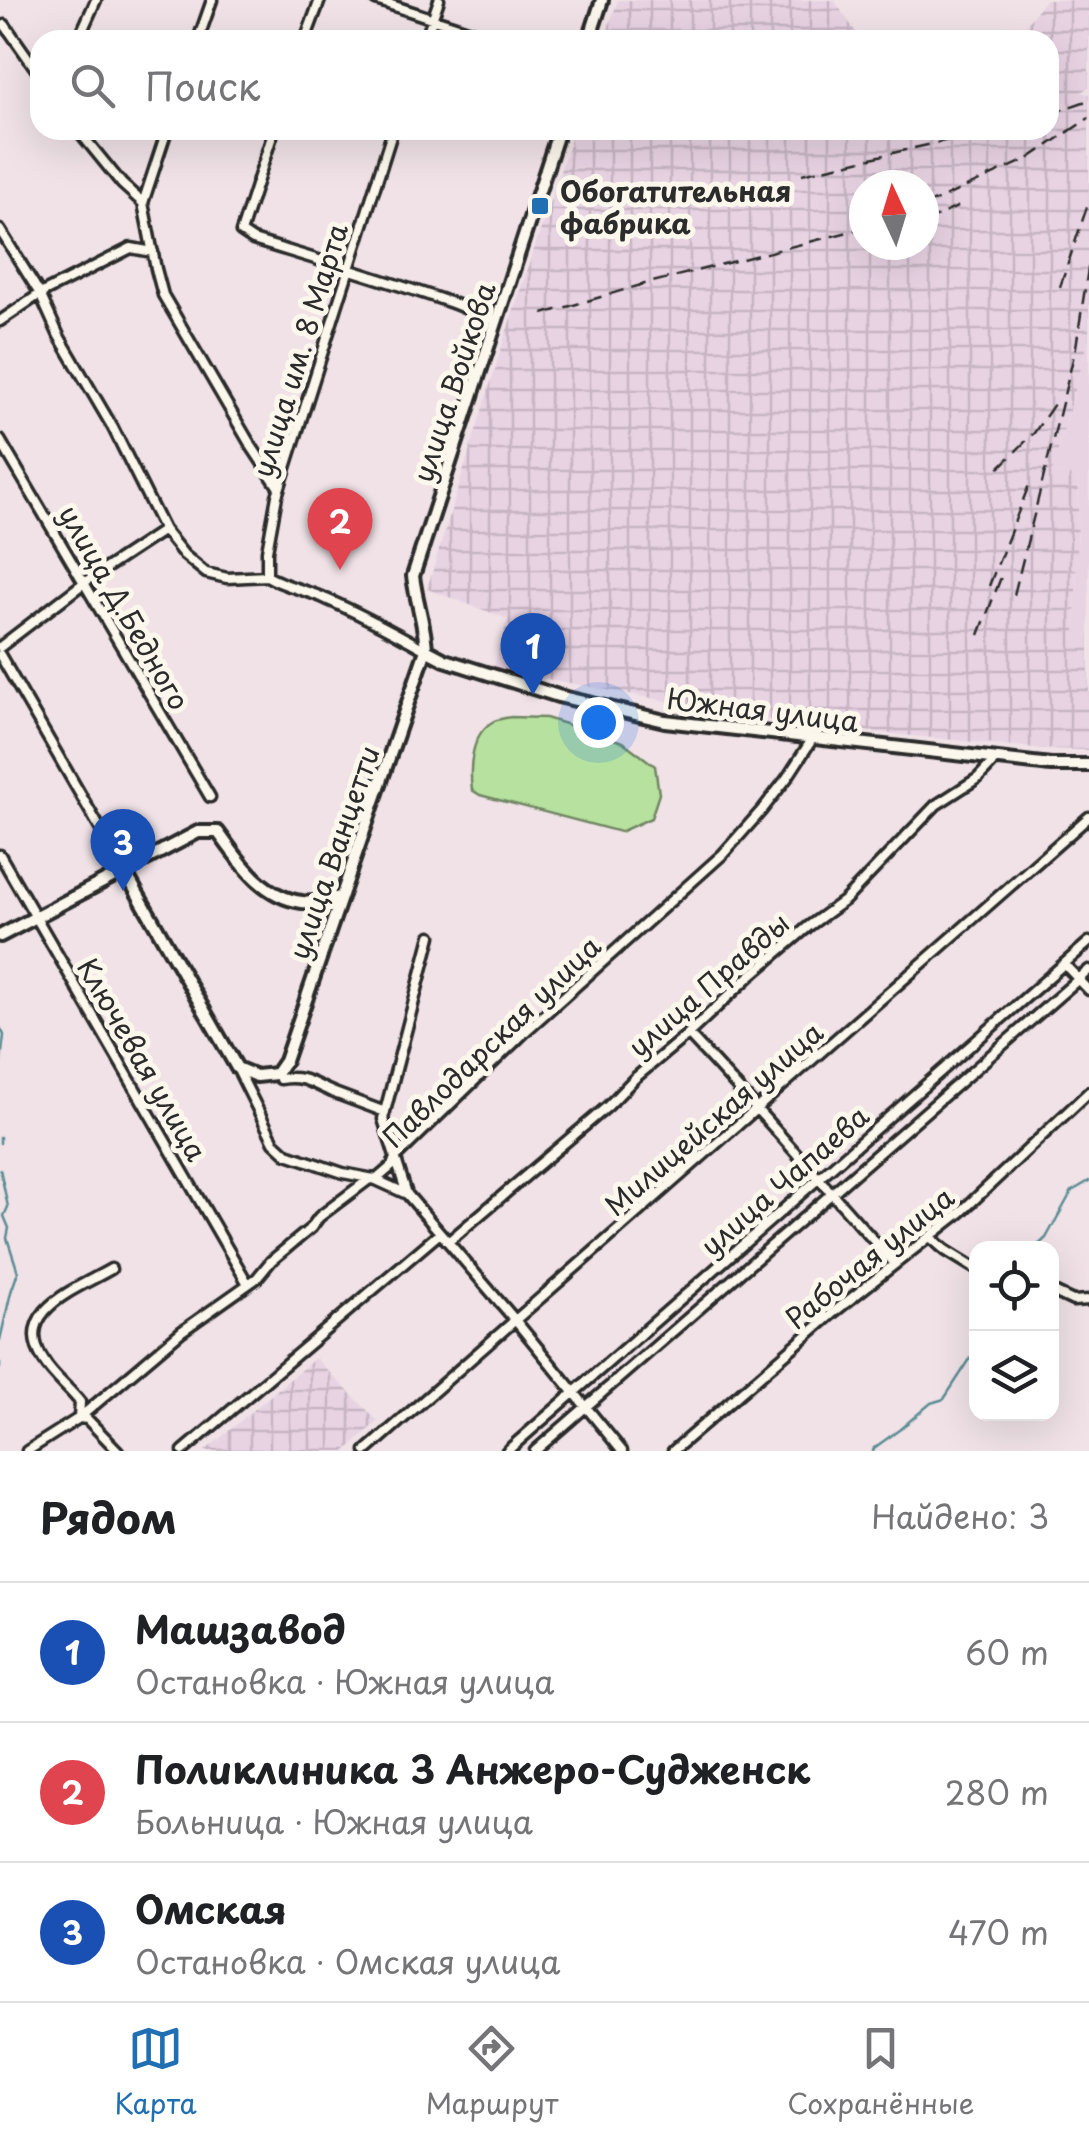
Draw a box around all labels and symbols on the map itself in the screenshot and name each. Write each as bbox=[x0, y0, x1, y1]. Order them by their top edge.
place label: Обогатительная фабрика bbox=[560, 169, 791, 244]
north arrow bbox=[849, 170, 939, 260]
marker: Обогатительная фабрика bbox=[529, 195, 551, 217]
street label: улица им. 8 Марта bbox=[240, 217, 358, 482]
street label: улица Войкова bbox=[400, 276, 506, 487]
pin: 2 bbox=[308, 488, 372, 570]
street label: улица Д.Бедного bbox=[49, 496, 201, 718]
pin: 1 bbox=[500, 612, 566, 695]
street label: Южная улица bbox=[665, 676, 862, 742]
your location bbox=[573, 697, 624, 748]
street label: улица Ванцетти bbox=[276, 739, 390, 965]
pin: 3 bbox=[90, 808, 156, 891]
street label: улица Правды bbox=[618, 902, 798, 1066]
street label: Павлодарская улица bbox=[372, 925, 610, 1157]
street label: Ключевая улица bbox=[67, 949, 219, 1169]
street label: Милицейская улица bbox=[594, 1010, 832, 1225]
street label: улица Чапаева bbox=[690, 1094, 878, 1266]
street label: Рабочая улица bbox=[775, 1175, 963, 1339]

